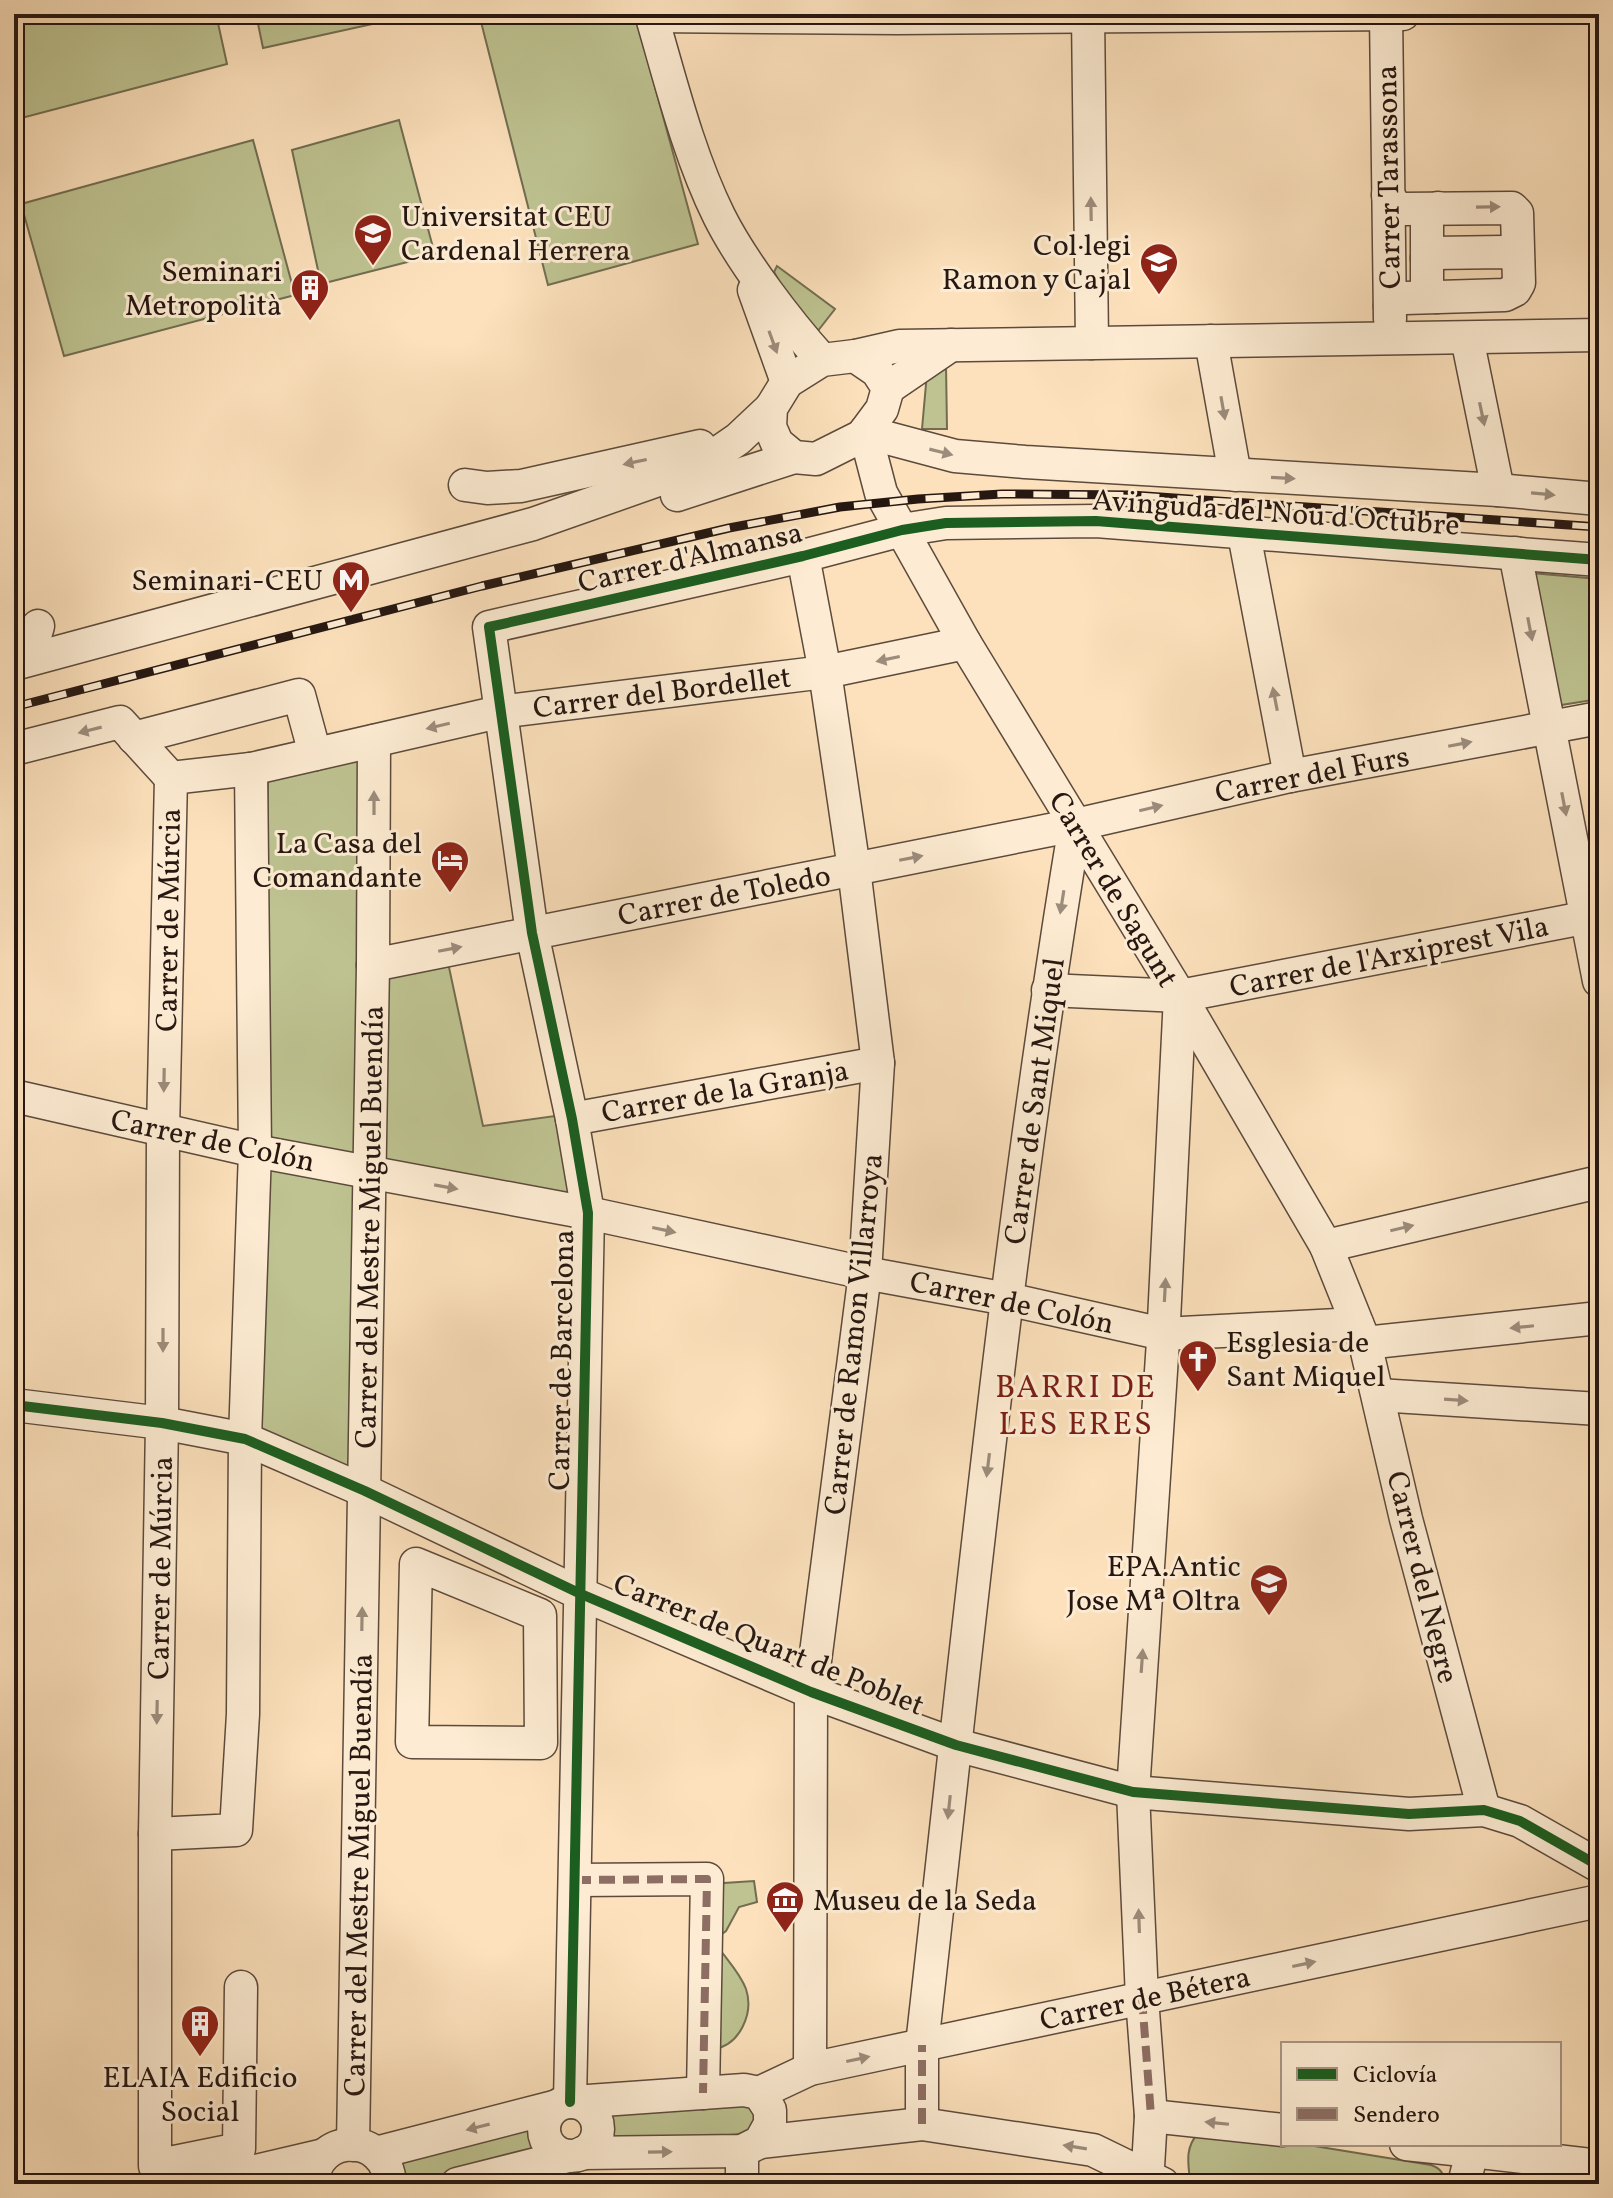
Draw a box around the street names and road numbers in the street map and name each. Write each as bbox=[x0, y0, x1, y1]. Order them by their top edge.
street label: Carrer Tarassona bbox=[1367, 64, 1413, 289]
street label: Avinguda del Nou d'Octubre bbox=[1091, 480, 1461, 548]
street label: Carrer d'Almansa bbox=[574, 513, 807, 605]
street label: Carrer del Bordellet bbox=[531, 657, 794, 731]
street label: Carrer del Furs bbox=[1212, 737, 1413, 815]
street label: Carrer de Sagunt bbox=[1037, 784, 1187, 996]
street label: Carrer de Múrcia bbox=[147, 808, 193, 1032]
street label: Carrer de Toledo bbox=[614, 856, 834, 938]
street label: Carrer de l'Arxiprest Vila bbox=[1226, 906, 1553, 1010]
street label: Carrer de Sant Miquel bbox=[995, 955, 1077, 1247]
street label: Carrer del Mestre Miguel Buendía bbox=[346, 1005, 396, 1449]
street label: Carrer de la Granja bbox=[598, 1051, 852, 1135]
street label: Carrer de Colón bbox=[107, 1100, 319, 1184]
street label: Carrer de Ramon Villarroya bbox=[815, 1151, 895, 1517]
street label: Carrer de Barcelona bbox=[540, 1229, 586, 1491]
street label: Carrer de Colón bbox=[906, 1262, 1118, 1346]
street label: Carrer de Múrcia bbox=[139, 1456, 185, 1680]
street label: Carrer del Negre bbox=[1374, 1467, 1468, 1688]
street label: Carrer de Quart de Poblet bbox=[606, 1564, 930, 1728]
street label: Carrer del Mestre Miguel Buendía bbox=[335, 1653, 385, 2097]
street label: Carrer de Bétera bbox=[1036, 1957, 1255, 2043]

